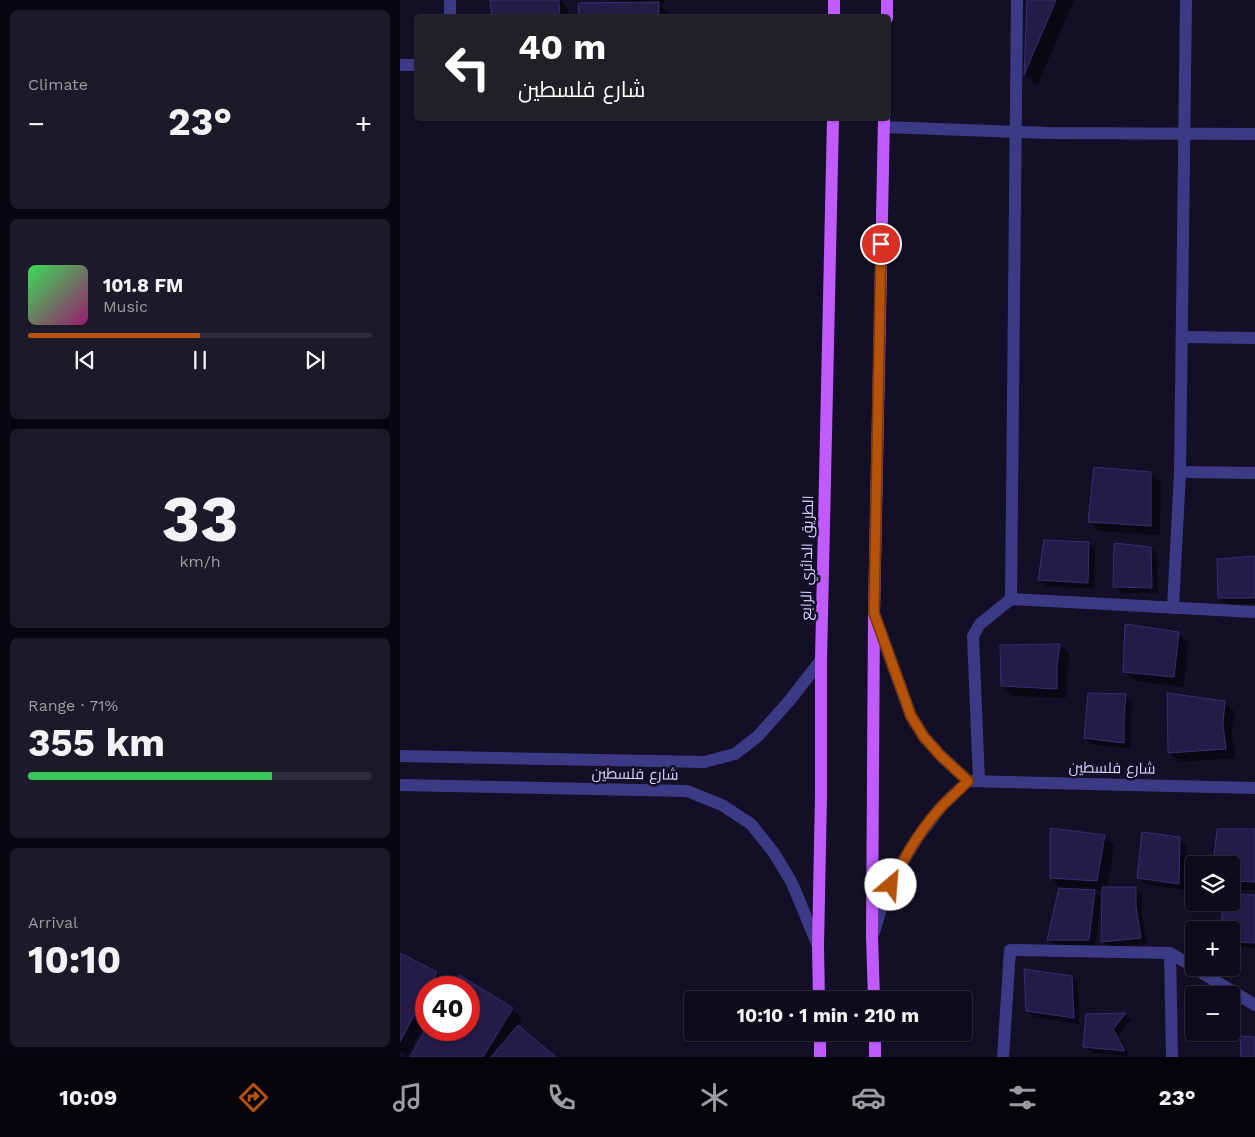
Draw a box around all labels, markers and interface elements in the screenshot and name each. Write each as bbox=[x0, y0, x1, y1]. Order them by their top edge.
text: 40 m bbox=[518, 26, 606, 68]
icon: left bbox=[435, 35, 500, 100]
text: Climate bbox=[28, 75, 88, 94]
text: شارع فلسطين bbox=[518, 77, 645, 102]
text: 23° bbox=[168, 100, 232, 144]
text: − bbox=[28, 107, 45, 140]
text: + bbox=[355, 107, 372, 140]
pin bbox=[860, 223, 902, 265]
icon: arrive bbox=[867, 230, 895, 258]
text: 101.8 FM bbox=[103, 274, 183, 297]
text: Music bbox=[103, 297, 148, 316]
icon: previous bbox=[71, 346, 99, 374]
icon: pause bbox=[186, 346, 214, 374]
icon: next bbox=[301, 346, 329, 374]
text: 33 bbox=[161, 481, 239, 557]
street label: الطريق الدائري الرابع bbox=[797, 495, 820, 621]
text: km/h bbox=[179, 552, 221, 571]
text: Range · 71% bbox=[28, 696, 118, 715]
text: 355 km bbox=[28, 721, 165, 765]
street label: شارع فلسطين bbox=[1068, 758, 1156, 780]
street label: شارع فلسطين bbox=[591, 764, 679, 786]
map controls bbox=[1185, 856, 1240, 1041]
button: layers bbox=[1185, 856, 1240, 911]
position arrow bbox=[864, 858, 916, 910]
text: Arrival bbox=[28, 913, 78, 932]
button: + bbox=[1185, 921, 1240, 976]
text: 10:10 bbox=[28, 938, 121, 982]
speed limit sign: 40 bbox=[415, 976, 480, 1041]
button: − bbox=[1185, 986, 1240, 1041]
text: 10:10 · 1 min · 210 m bbox=[737, 1004, 919, 1027]
icon: directions bbox=[236, 1080, 271, 1115]
icon: music bbox=[390, 1080, 425, 1115]
icon: phone bbox=[544, 1080, 579, 1115]
icon: climate bbox=[697, 1080, 732, 1115]
icon: car bbox=[851, 1080, 886, 1115]
icon: filters bbox=[1005, 1080, 1040, 1115]
text: 10:09 bbox=[59, 1085, 117, 1110]
text: 23° bbox=[1159, 1085, 1196, 1110]

